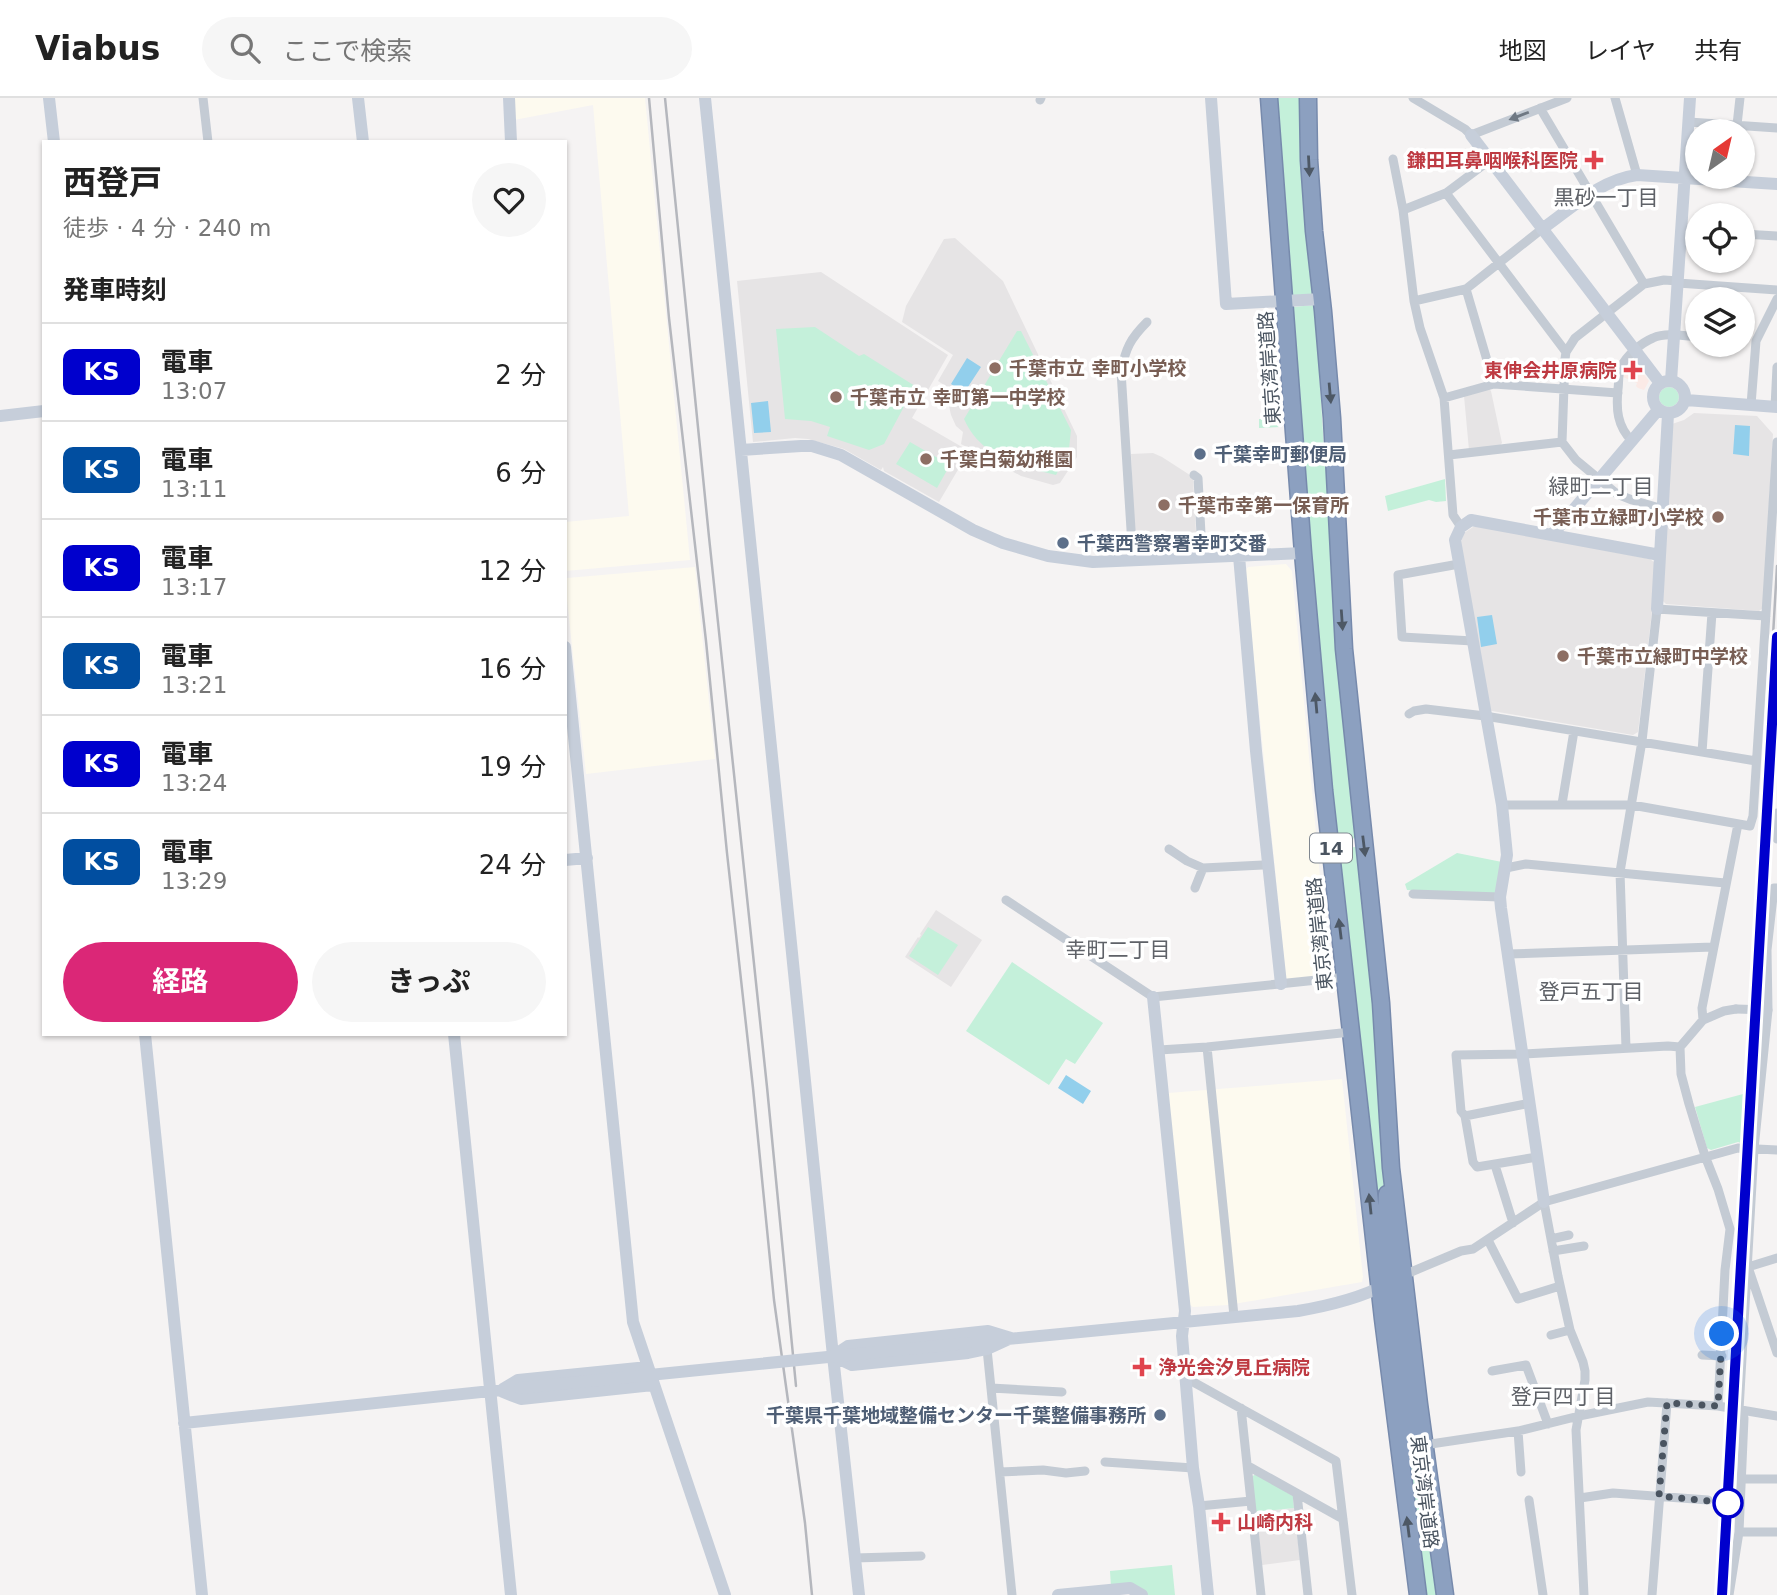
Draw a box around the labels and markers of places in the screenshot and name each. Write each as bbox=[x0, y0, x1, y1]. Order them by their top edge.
place label: 鎌田耳鼻咽喉科医院 bbox=[1406, 149, 1578, 171]
marker: 鎌田耳鼻咽喉科医院 bbox=[1584, 150, 1604, 170]
place label: 千葉市立 幸町小学校 bbox=[1009, 357, 1187, 379]
place label: 東伸会井原病院 bbox=[1484, 359, 1617, 381]
marker: 千葉市立 幸町小学校 bbox=[987, 360, 1003, 376]
marker: 東伸会井原病院 bbox=[1623, 360, 1643, 380]
place label: 千葉市立 幸町第一中学校 bbox=[850, 386, 1066, 408]
marker: 千葉市立 幸町第一中学校 bbox=[828, 389, 844, 405]
place label: 千葉幸町郵便局 bbox=[1214, 443, 1347, 465]
marker: 千葉幸町郵便局 bbox=[1192, 446, 1208, 462]
place label: 千葉白菊幼稚園 bbox=[940, 448, 1073, 470]
marker: 千葉白菊幼稚園 bbox=[918, 451, 934, 467]
place label: 千葉市幸第一保育所 bbox=[1178, 494, 1349, 516]
marker: 千葉市幸第一保育所 bbox=[1156, 497, 1172, 513]
place label: 千葉市立緑町小学校 bbox=[1533, 506, 1704, 528]
marker: 千葉市立緑町小学校 bbox=[1710, 509, 1726, 525]
place label: 千葉西警察署幸町交番 bbox=[1077, 532, 1267, 554]
marker: 千葉西警察署幸町交番 bbox=[1055, 535, 1071, 551]
place label: 千葉市立緑町中学校 bbox=[1577, 645, 1748, 667]
marker: 千葉市立緑町中学校 bbox=[1555, 648, 1571, 664]
place label: 浄光会汐見丘病院 bbox=[1158, 1356, 1310, 1378]
marker: 浄光会汐見丘病院 bbox=[1132, 1357, 1152, 1377]
place label: 千葉県千葉地域整備センター千葉整備事務所 bbox=[766, 1404, 1146, 1426]
marker: 千葉県千葉地域整備センター千葉整備事務所 bbox=[1152, 1407, 1168, 1423]
unlabelled marker bbox=[1713, 1488, 1743, 1518]
place label: 山崎内科 bbox=[1237, 1511, 1313, 1533]
marker: 山崎内科 bbox=[1211, 1512, 1231, 1532]

